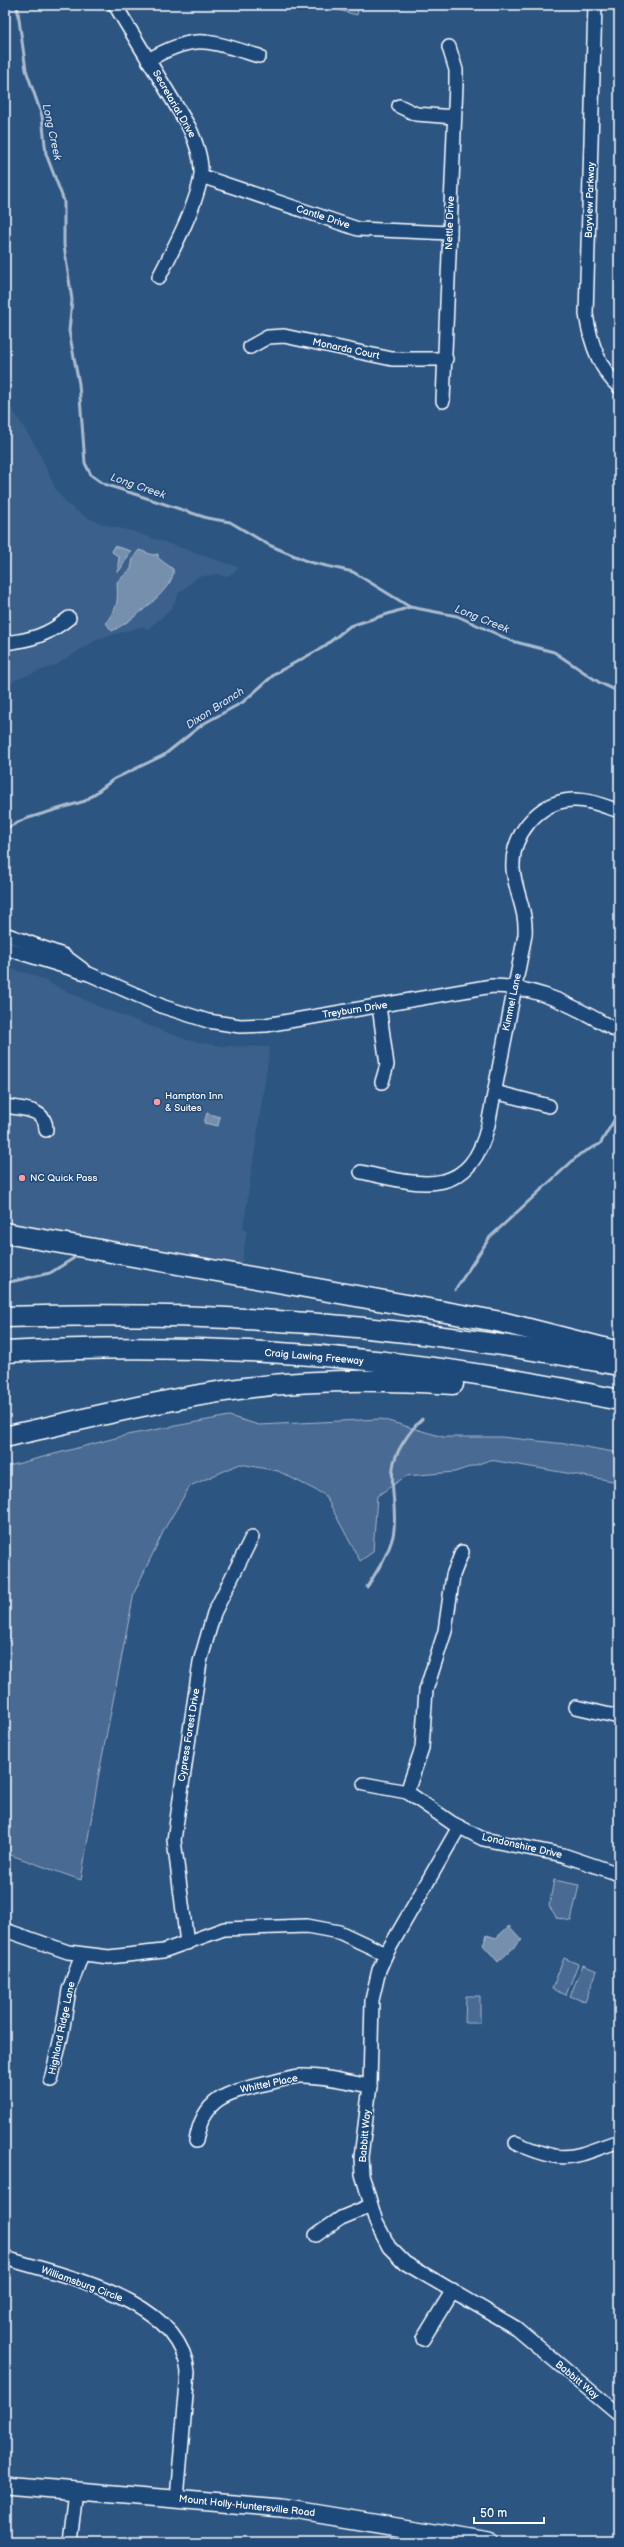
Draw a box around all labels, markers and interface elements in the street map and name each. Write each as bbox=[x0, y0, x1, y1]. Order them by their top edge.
street label: Secretariat Drive bbox=[150, 68, 198, 140]
water label: Long Creek bbox=[40, 103, 64, 162]
street label: Bayview Parkway bbox=[583, 161, 597, 238]
street label: Nettle Drive bbox=[443, 196, 457, 250]
street label: Cantle Drive bbox=[295, 203, 351, 231]
street label: Monarda Court bbox=[311, 336, 381, 362]
water label: Long Creek bbox=[109, 471, 168, 502]
water label: Long Creek bbox=[453, 602, 512, 636]
water label: Dixon Branch bbox=[184, 684, 246, 732]
street label: Kimmel Lane bbox=[500, 972, 524, 1032]
street label: Treyburn Drive bbox=[322, 999, 389, 1021]
place label: Hampton Inn & Suites bbox=[165, 1090, 223, 1114]
marker: Hampton Inn & Suites bbox=[152, 1097, 162, 1107]
place label: NC Quick Pass bbox=[30, 1172, 97, 1184]
marker: NC Quick Pass bbox=[17, 1173, 27, 1183]
street label: Craig Lawing Freeway bbox=[264, 1347, 364, 1367]
street label: Cypress Forest Drive bbox=[176, 1687, 202, 1782]
street label: Londonshire Drive bbox=[481, 1831, 563, 1861]
street label: Highland Ridge Lane bbox=[46, 1980, 78, 2076]
street label: Whittel Place bbox=[239, 2072, 299, 2096]
street label: Babbitt Way bbox=[357, 2108, 373, 2163]
street label: Williamsburg Circle bbox=[40, 2264, 124, 2304]
street label: Babbitt Way bbox=[553, 2358, 602, 2402]
street label: Mount Holly-Huntersville Road bbox=[178, 2493, 316, 2519]
scale bar bbox=[474, 2499, 544, 2525]
text: 50 m bbox=[480, 2506, 507, 2521]

